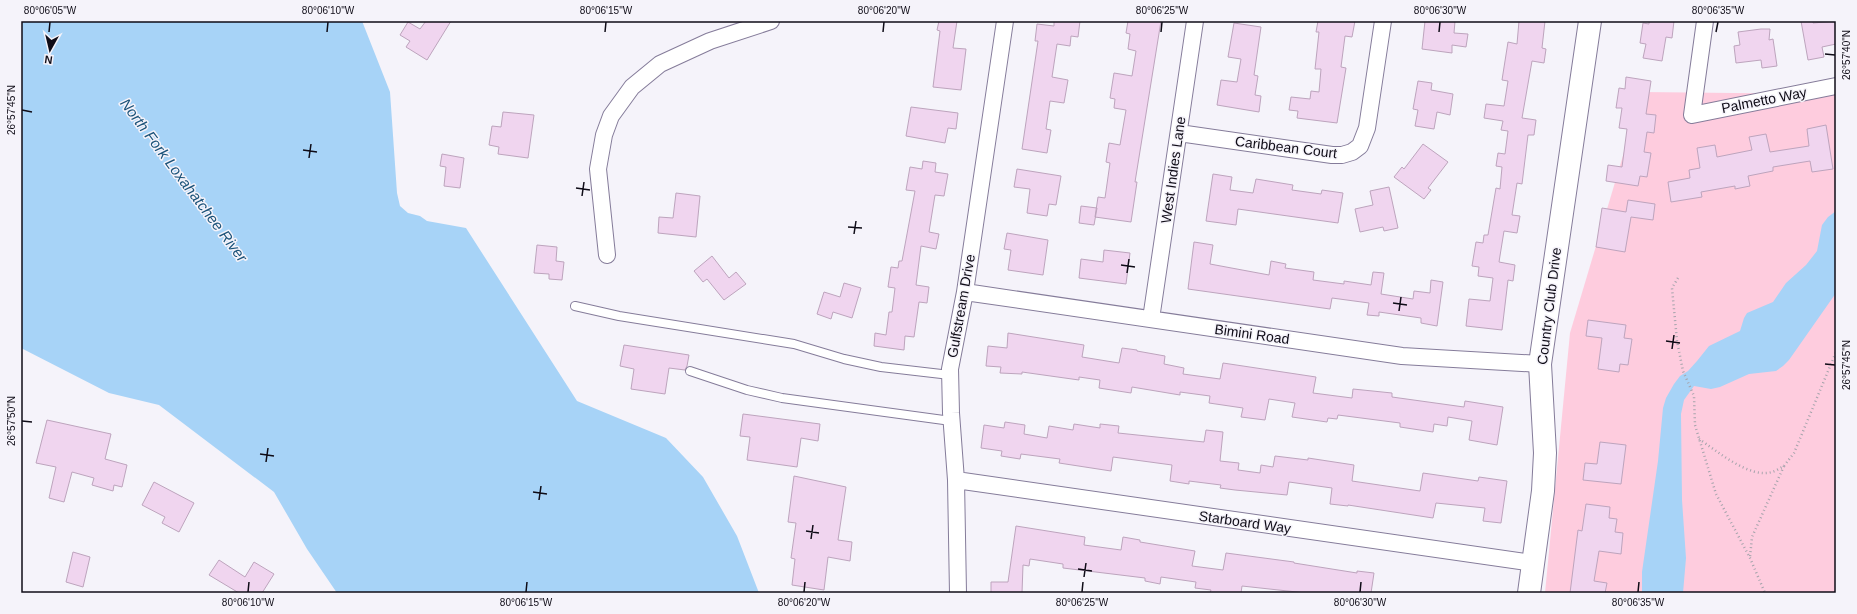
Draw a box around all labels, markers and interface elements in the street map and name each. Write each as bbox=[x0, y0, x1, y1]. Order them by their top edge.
text: 80°06'05"W bbox=[24, 5, 77, 16]
text: 80°06'10"W bbox=[302, 5, 355, 16]
text: 80°06'15"W bbox=[580, 5, 633, 16]
text: 80°06'20"W bbox=[858, 5, 911, 16]
text: 80°06'25"W bbox=[1136, 5, 1189, 16]
text: 80°06'30"W bbox=[1414, 5, 1467, 16]
text: 80°06'35"W bbox=[1692, 5, 1745, 16]
north arrow bbox=[30, 30, 70, 70]
text: 26°57'40"N bbox=[1841, 30, 1852, 80]
text: N bbox=[44, 53, 53, 66]
street label: Palmetto Way bbox=[1720, 84, 1808, 116]
text: 26°57'45"N bbox=[6, 85, 17, 135]
water label: North Fork Loxahatchee River bbox=[117, 95, 252, 266]
street label: West Indies Lane bbox=[1158, 115, 1188, 225]
street label: Caribbean Court bbox=[1234, 133, 1338, 161]
street label: Country Club Drive bbox=[1534, 246, 1564, 366]
street label: Gulfstream Drive bbox=[944, 253, 978, 359]
street label: Bimini Road bbox=[1214, 321, 1290, 347]
text: 26°57'45"N bbox=[1841, 340, 1852, 390]
text: 26°57'50"N bbox=[6, 396, 17, 446]
street label: Starboard Way bbox=[1198, 508, 1292, 536]
text: 80°06'10"W bbox=[222, 597, 275, 608]
text: 80°06'15"W bbox=[500, 597, 553, 608]
text: 80°06'20"W bbox=[778, 597, 831, 608]
text: 80°06'25"W bbox=[1056, 597, 1109, 608]
text: 80°06'30"W bbox=[1334, 597, 1387, 608]
text: 80°06'35"W bbox=[1612, 597, 1665, 608]

